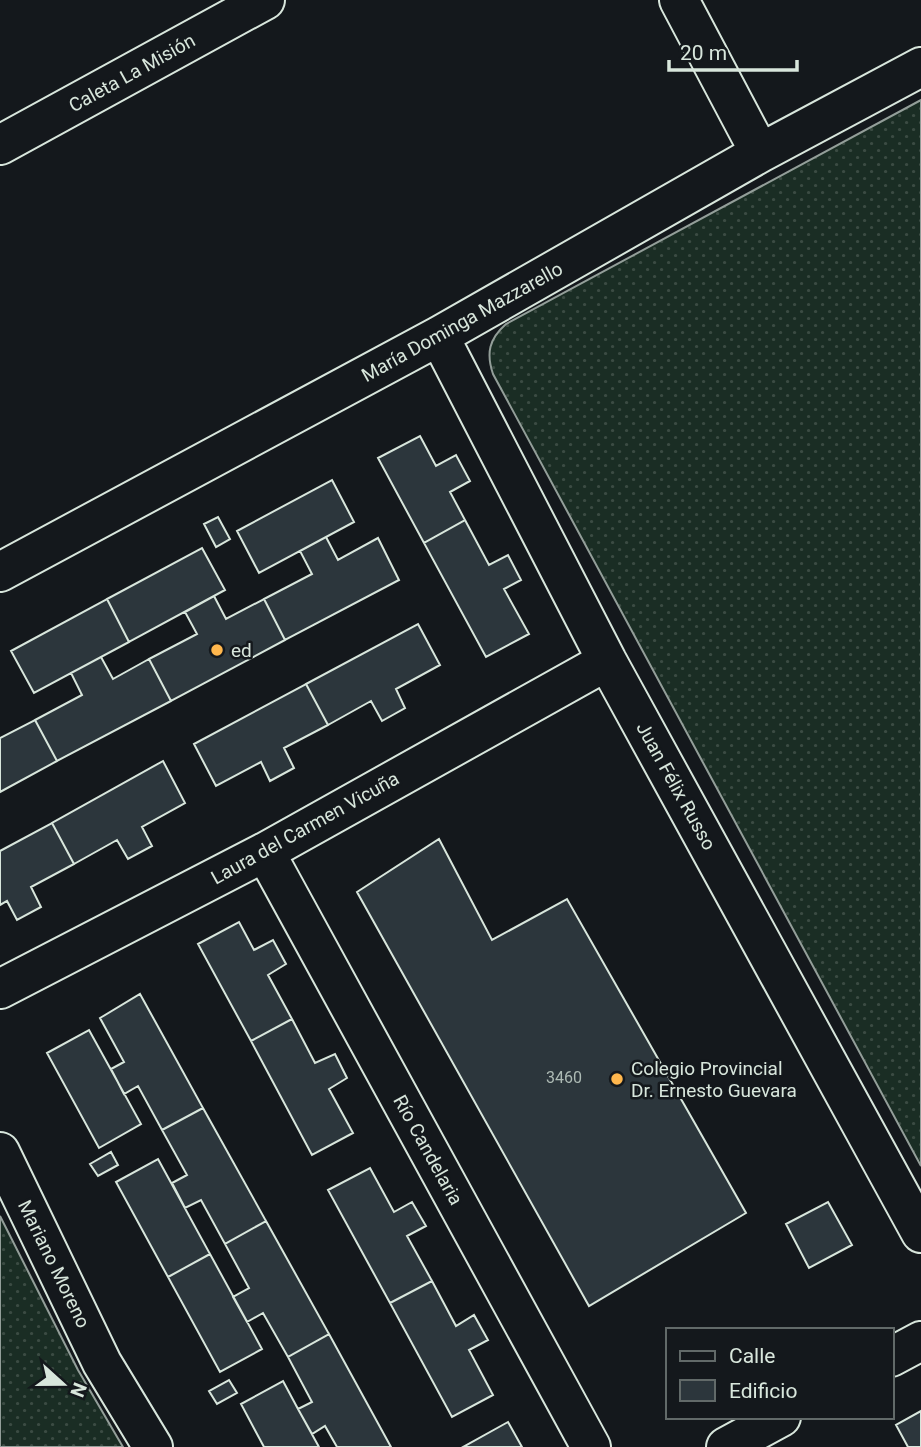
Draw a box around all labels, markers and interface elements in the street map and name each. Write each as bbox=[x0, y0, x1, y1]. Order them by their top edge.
scale bar bbox=[669, 28, 797, 72]
street label: Caleta La Misión bbox=[65, 29, 199, 117]
text: 20 m bbox=[680, 41, 727, 65]
street label: María Dominga Mazzarello bbox=[357, 257, 567, 387]
place label: ed bbox=[231, 639, 252, 662]
marker: ed bbox=[209, 642, 225, 658]
street label: Juan Félix Russo bbox=[631, 718, 721, 854]
street label: Laura del Carmen Vicuña bbox=[207, 767, 403, 889]
place label: Colegio Provincial Dr. Ernesto Guevara bbox=[631, 1057, 797, 1102]
house number: 3460 bbox=[546, 1068, 582, 1087]
marker: Colegio Provincial Dr. Ernesto Guevara bbox=[609, 1071, 625, 1087]
street label: Río Candelaria bbox=[388, 1091, 468, 1209]
street label: Mariano Moreno bbox=[13, 1196, 95, 1332]
legend bbox=[666, 1328, 893, 1419]
text: Calle bbox=[729, 1344, 775, 1368]
north arrow bbox=[28, 1349, 98, 1419]
text: Edificio bbox=[729, 1379, 797, 1403]
text: N bbox=[65, 1380, 92, 1400]

